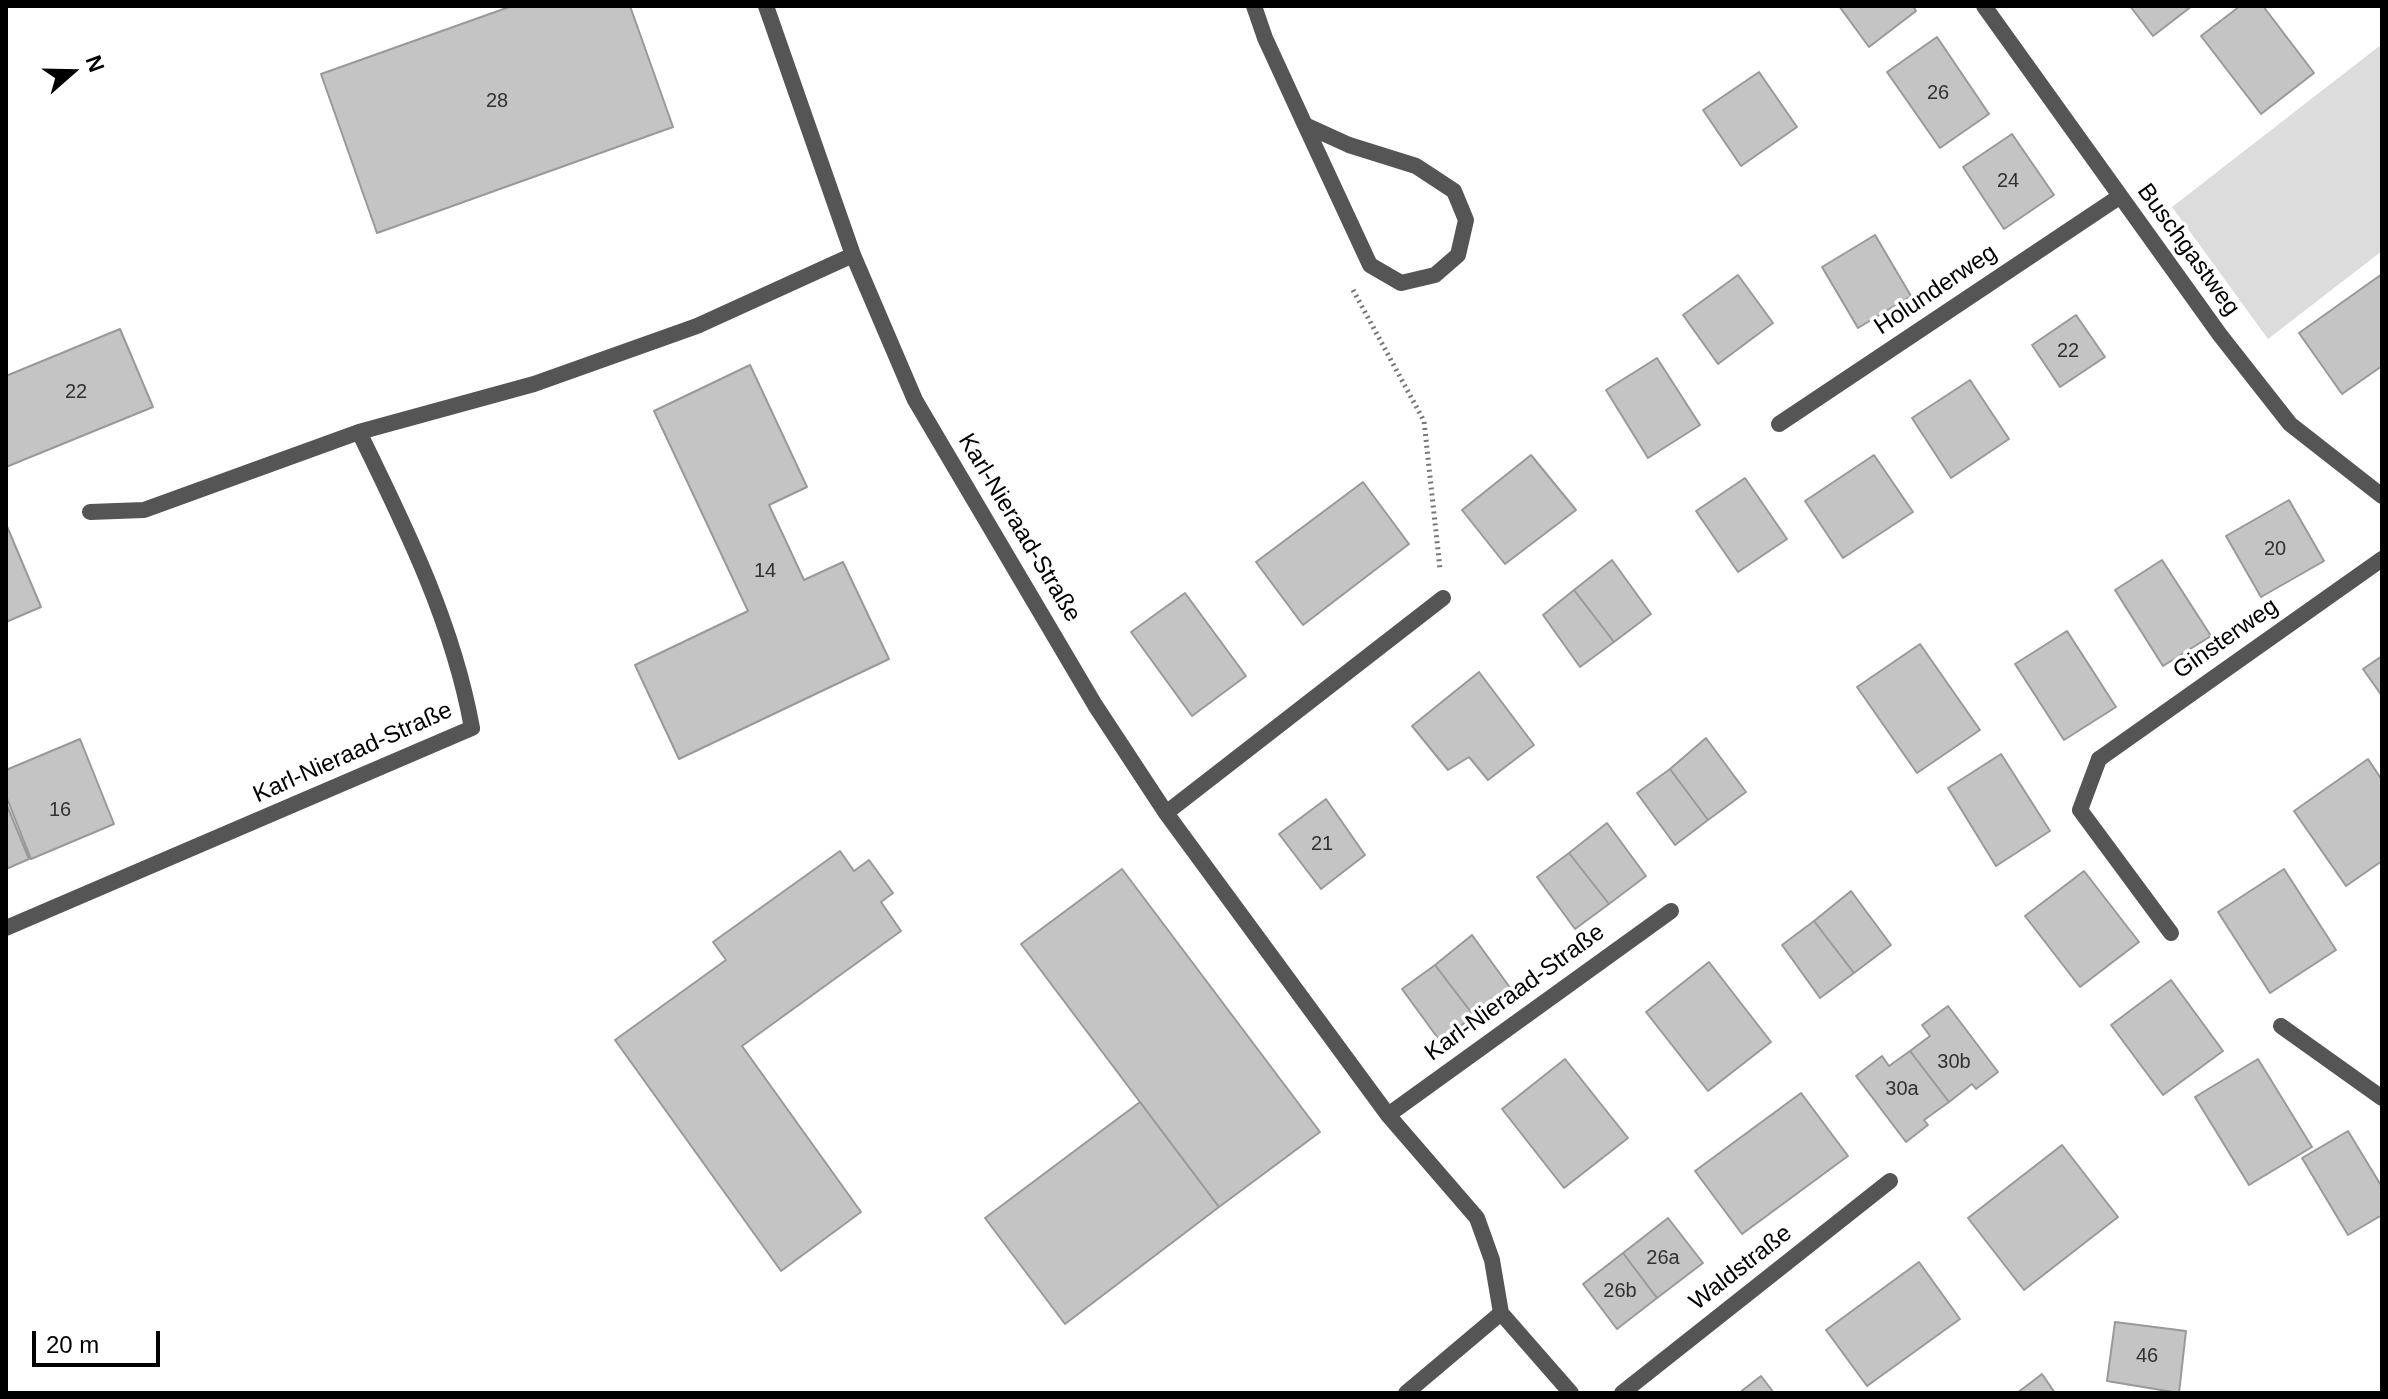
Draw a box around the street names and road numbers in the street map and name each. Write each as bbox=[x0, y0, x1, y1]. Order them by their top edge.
street label: Buschgastweg bbox=[2130, 178, 2246, 322]
street label: Holunderweg bbox=[1869, 239, 2003, 341]
street label: Karl-Nieraad-Straße bbox=[951, 429, 1087, 627]
street label: Ginsterweg bbox=[2168, 592, 2284, 686]
street label: Karl-Nieraad-Straße bbox=[249, 696, 457, 810]
street label: Karl-Nieraad-Straße bbox=[1420, 918, 1610, 1068]
street label: Waldstraße bbox=[1684, 1219, 1798, 1317]

